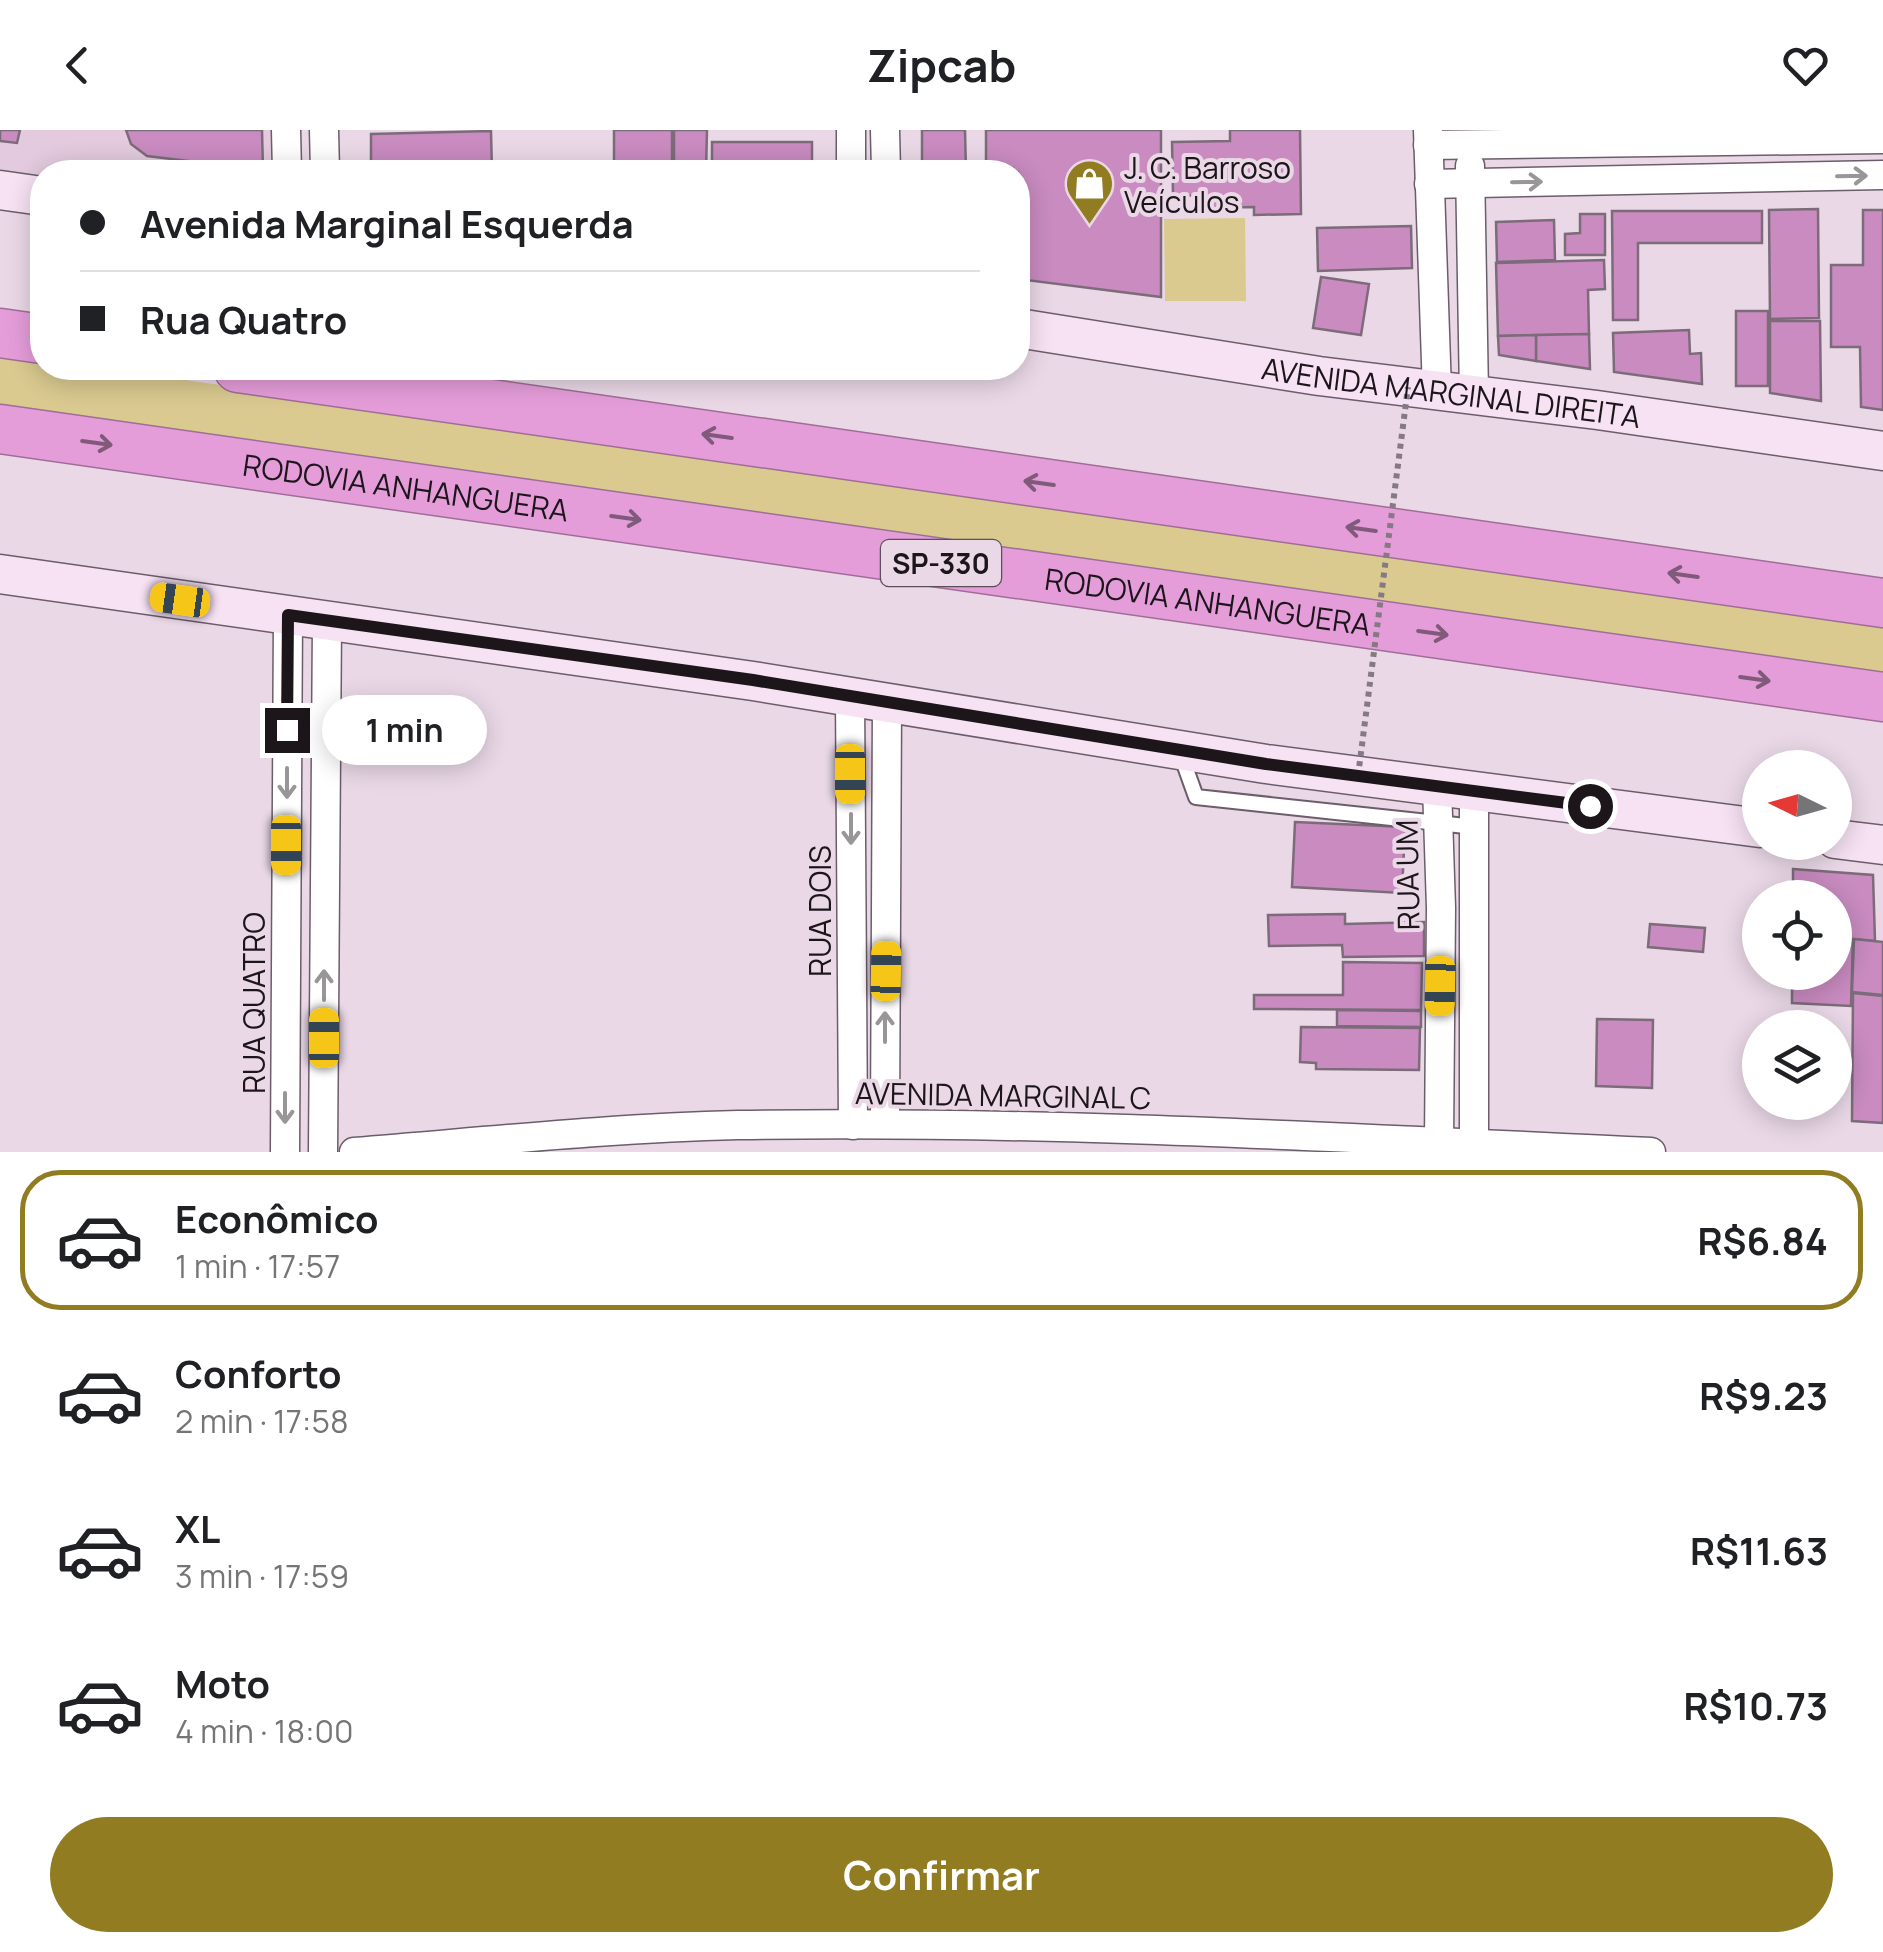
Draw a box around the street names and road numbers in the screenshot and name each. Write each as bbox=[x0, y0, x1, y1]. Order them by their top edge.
street label: AVENIDA MARGINAL DIREITA bbox=[1259, 347, 1643, 437]
street label: RODOVIA ANHANGUERA bbox=[240, 443, 572, 530]
road number: SP-330 bbox=[881, 540, 1001, 586]
street label: RODOVIA ANHANGUERA bbox=[1042, 557, 1373, 644]
street label: RUA UM bbox=[1386, 819, 1428, 931]
street label: RUA DOIS bbox=[799, 845, 840, 977]
street label: RUA QUATRO bbox=[233, 912, 274, 1094]
street label: AVENIDA MARGINAL C bbox=[855, 1072, 1151, 1118]

